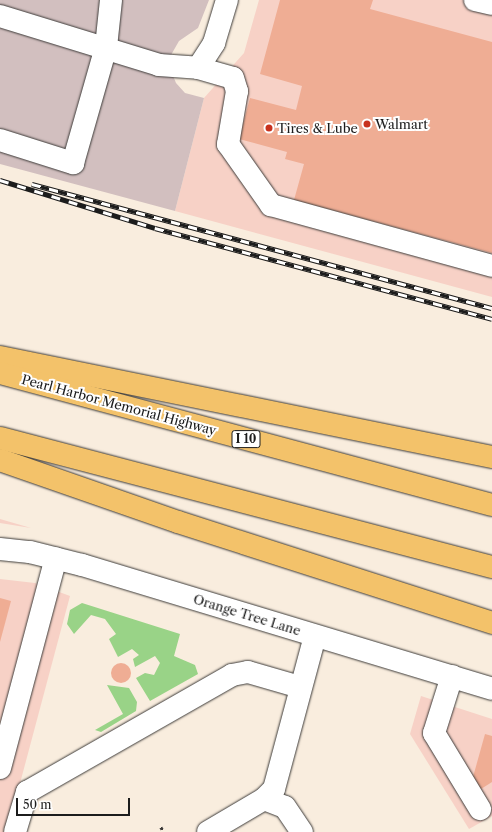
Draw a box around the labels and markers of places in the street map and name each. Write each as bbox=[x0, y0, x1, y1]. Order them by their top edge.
place label: Walmart bbox=[375, 116, 428, 132]
marker: Walmart bbox=[362, 119, 372, 129]
place label: Tires & Lube bbox=[277, 120, 358, 136]
marker: Tires & Lube bbox=[264, 123, 274, 133]

